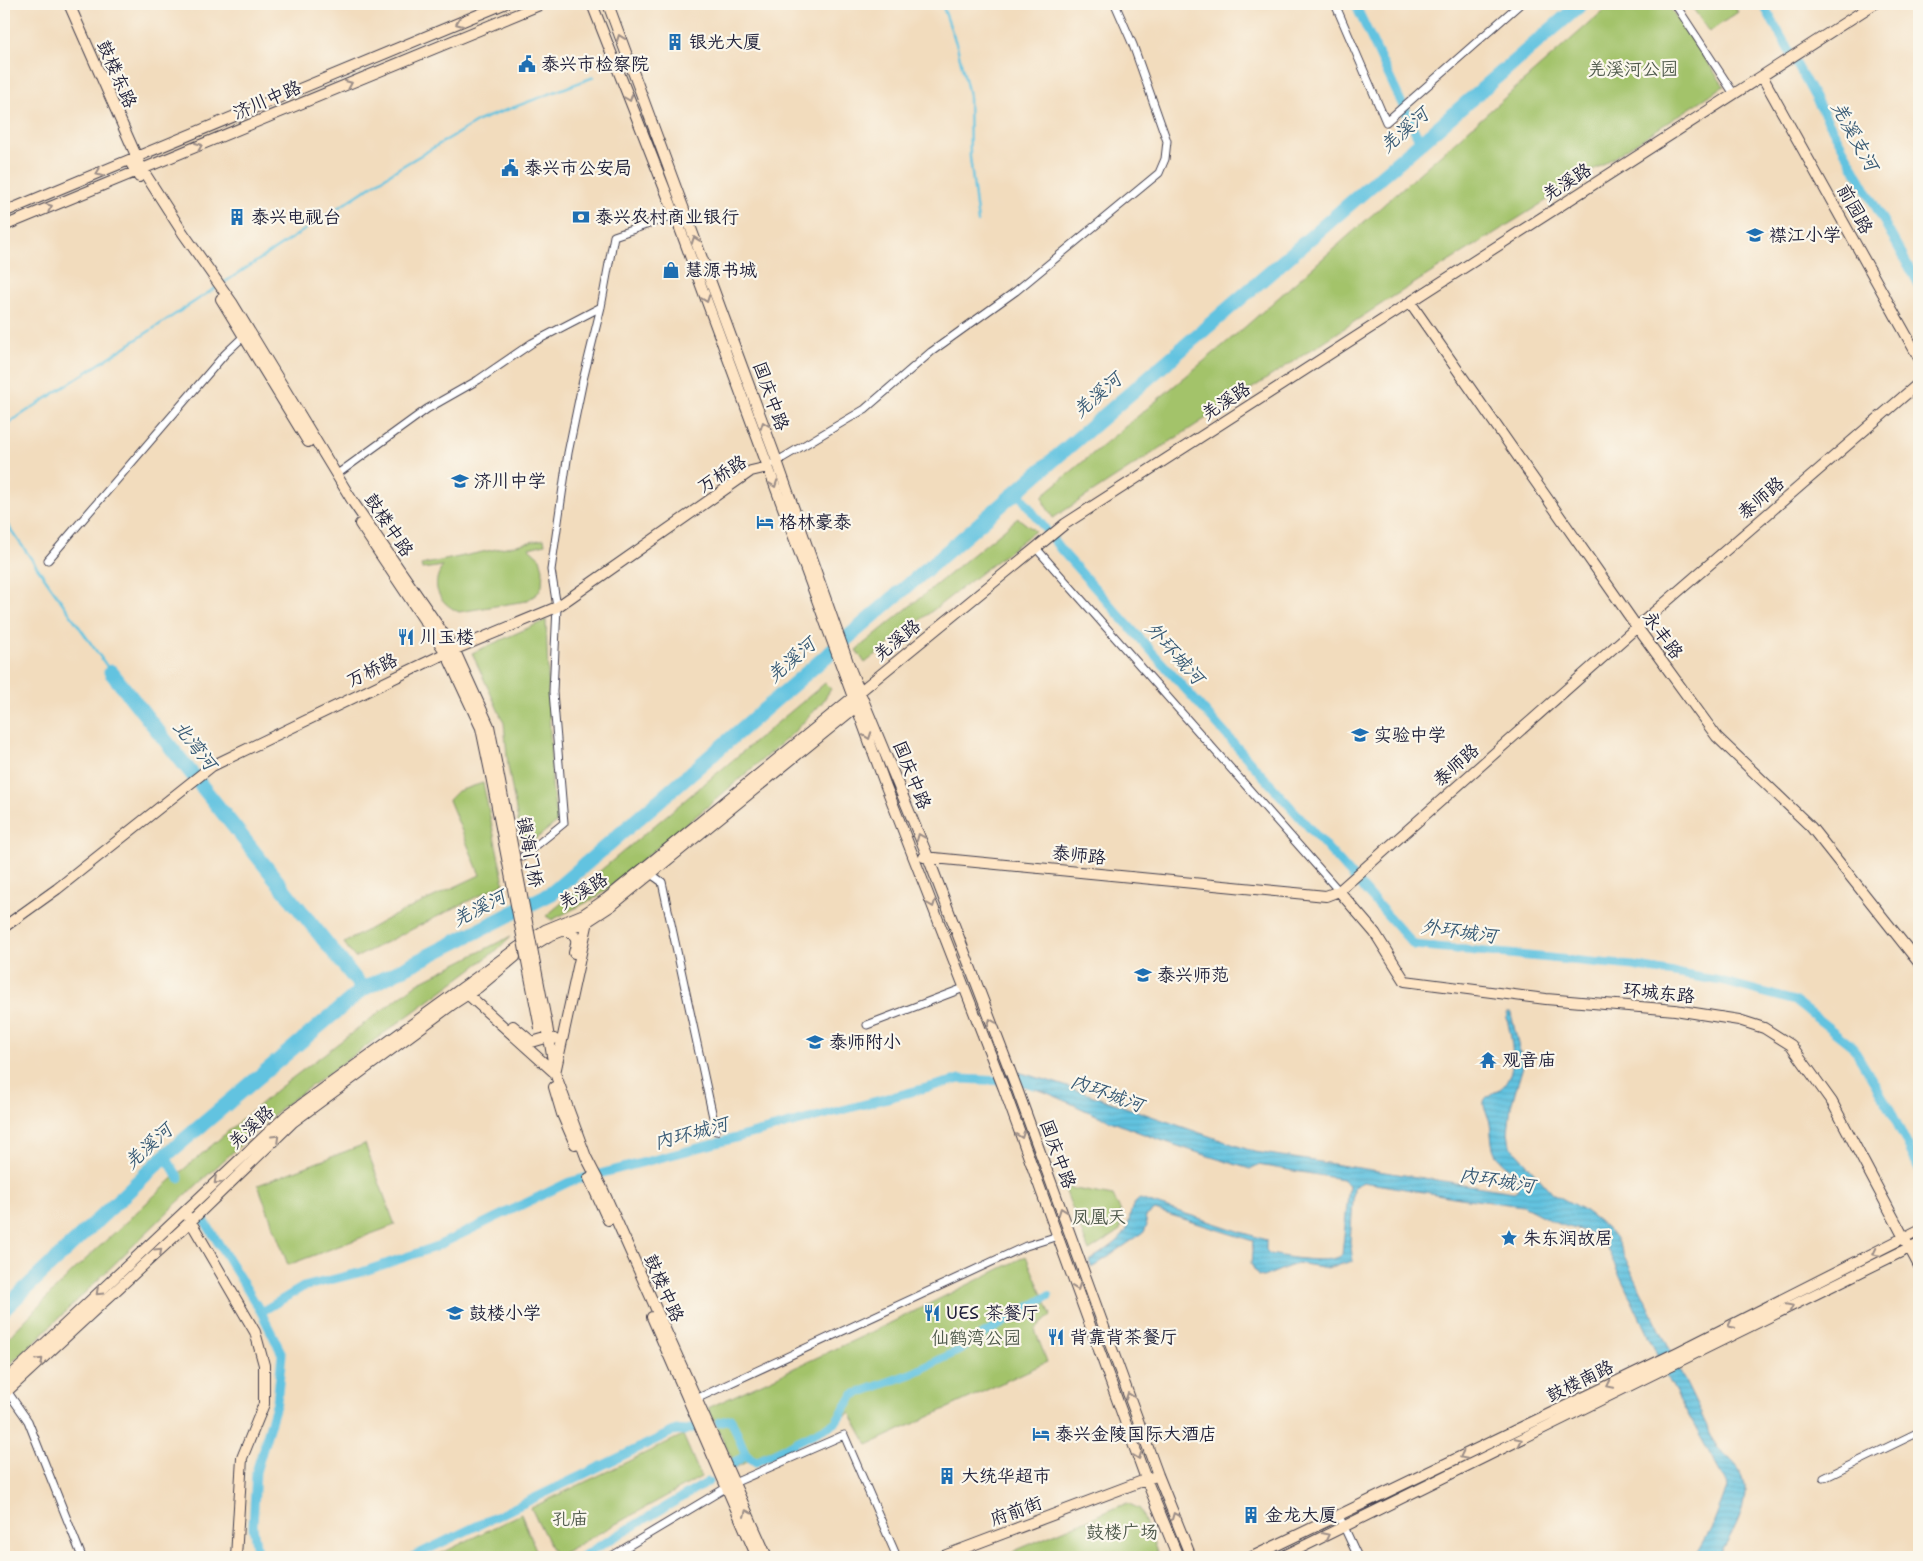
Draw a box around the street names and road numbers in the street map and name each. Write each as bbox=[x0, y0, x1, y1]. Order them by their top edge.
street label: 鼓楼东路 bbox=[91, 36, 143, 112]
street label: 济川中路 bbox=[229, 75, 305, 125]
street label: 羌溪路 bbox=[1538, 157, 1596, 207]
street label: 前园路 bbox=[1831, 180, 1879, 238]
street label: 国庆中路 bbox=[747, 358, 795, 434]
street label: 羌溪路 bbox=[1197, 376, 1255, 426]
street label: 万桥路 bbox=[693, 450, 751, 498]
street label: 泰师路 bbox=[1733, 471, 1789, 525]
street label: 鼓楼中路 bbox=[359, 488, 419, 562]
street label: 永丰路 bbox=[1637, 606, 1689, 664]
street label: 羌溪路 bbox=[868, 614, 926, 666]
street label: 万桥路 bbox=[342, 647, 402, 693]
street label: 国庆中路 bbox=[887, 737, 937, 813]
street label: 泰师路 bbox=[1428, 738, 1484, 792]
street label: 镇海门桥 bbox=[511, 814, 549, 890]
street label: 泰师路 bbox=[1051, 840, 1107, 870]
street label: 羌溪路 bbox=[554, 867, 612, 915]
street label: 环城东路 bbox=[1622, 977, 1696, 1009]
street label: 羌溪路 bbox=[223, 1100, 279, 1154]
street label: 国庆中路 bbox=[1034, 1116, 1082, 1192]
street label: 鼓楼中路 bbox=[638, 1250, 690, 1326]
street label: 鼓楼南路 bbox=[1542, 1354, 1618, 1408]
street label: 府前街 bbox=[987, 1490, 1045, 1532]

